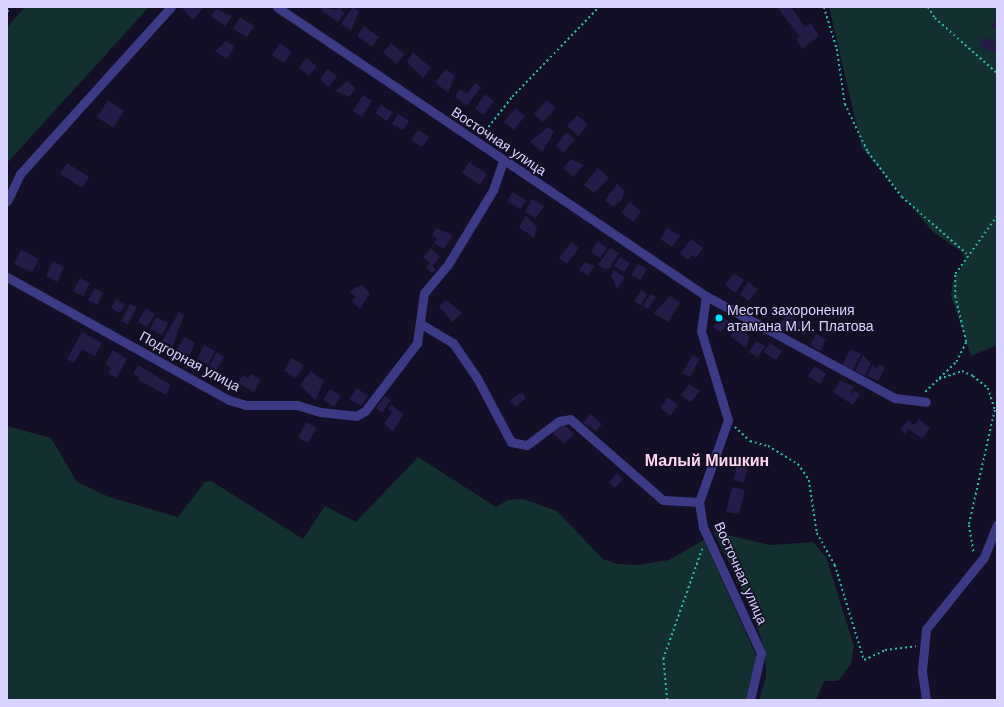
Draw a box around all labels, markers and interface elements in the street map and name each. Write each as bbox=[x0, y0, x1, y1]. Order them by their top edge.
street label: Восточная улица bbox=[448, 103, 550, 179]
place label: Место захоронения атамана М.И. Платова bbox=[727, 302, 874, 334]
marker: Место захоронения атамана М.И. Платова bbox=[714, 313, 724, 323]
street label: Подгорная улица bbox=[137, 327, 243, 395]
district label: Малый Мишкин bbox=[645, 451, 769, 471]
street label: Восточная улица bbox=[711, 519, 771, 627]

